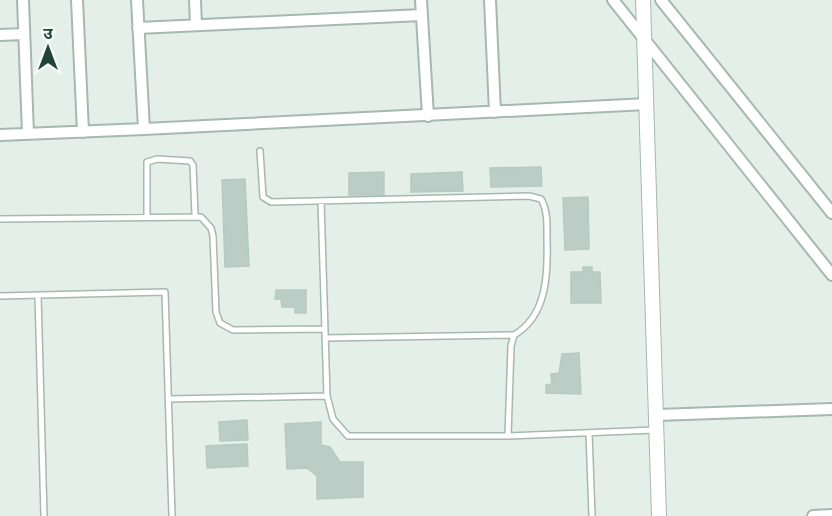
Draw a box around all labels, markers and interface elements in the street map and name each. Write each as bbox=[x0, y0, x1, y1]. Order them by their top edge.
north arrow bbox=[18, 18, 78, 78]
text: उ bbox=[43, 22, 53, 44]

